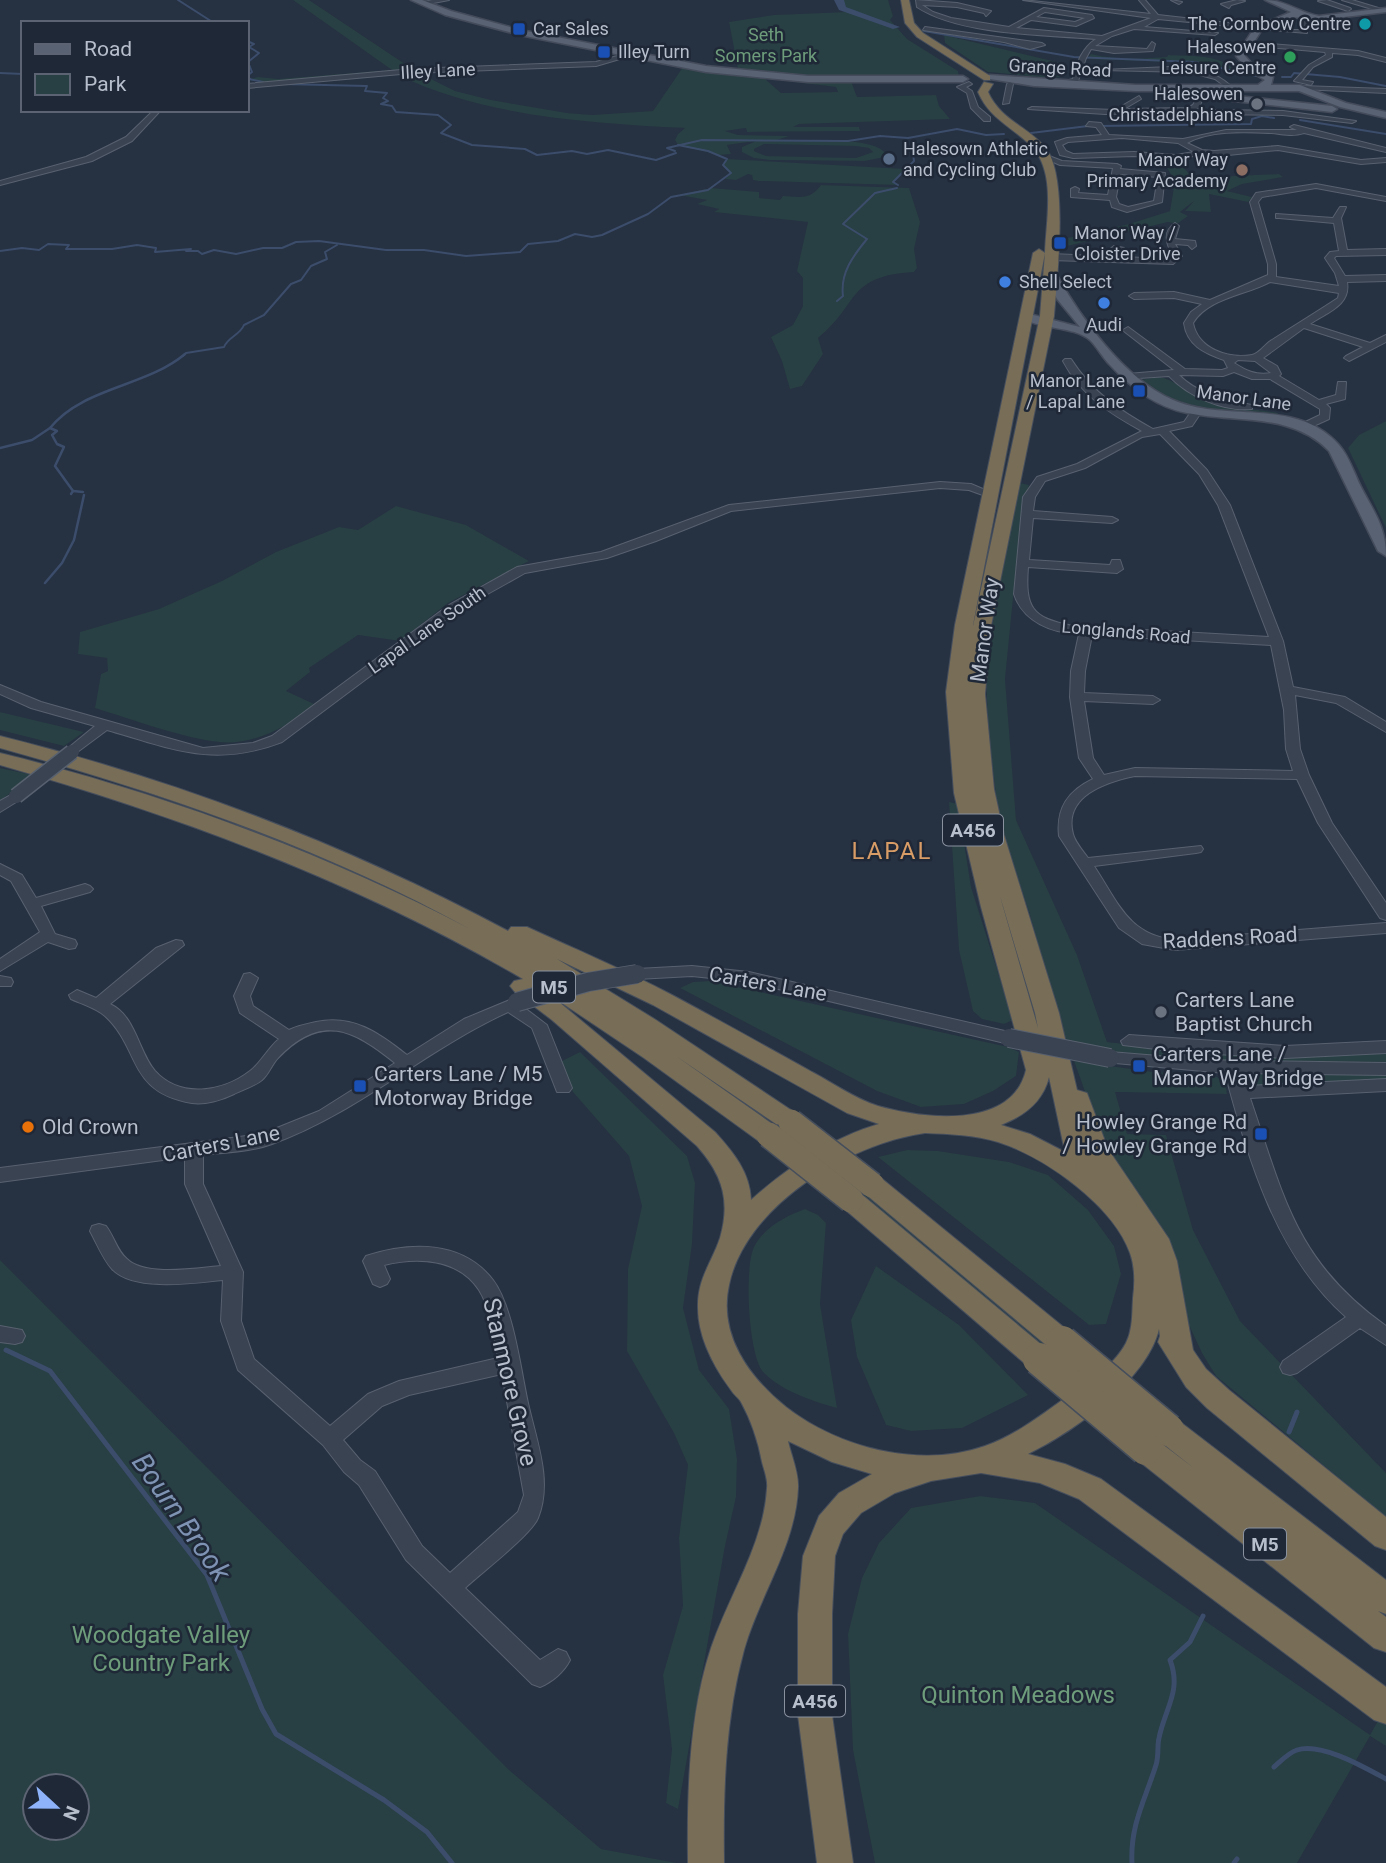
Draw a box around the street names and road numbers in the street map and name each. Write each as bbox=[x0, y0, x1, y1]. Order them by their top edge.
street label: Grange Road bbox=[1008, 54, 1112, 81]
street label: Illey Lane bbox=[400, 58, 476, 83]
street label: Manor Lane bbox=[1195, 380, 1293, 415]
street label: Manor Way bbox=[966, 576, 1004, 684]
street label: Lapal Lane South bbox=[364, 581, 489, 678]
street label: Longlands Road bbox=[1061, 615, 1191, 648]
road number: A456 bbox=[943, 814, 1003, 846]
street label: Raddens Road bbox=[1162, 922, 1298, 954]
street label: Carters Lane bbox=[707, 962, 829, 1006]
road number: M5 bbox=[533, 972, 575, 1002]
street label: Carters Lane bbox=[160, 1121, 282, 1167]
street label: Stanmore Grove bbox=[477, 1295, 543, 1469]
road number: M5 bbox=[1244, 1528, 1286, 1560]
road number: A456 bbox=[785, 1686, 845, 1716]

